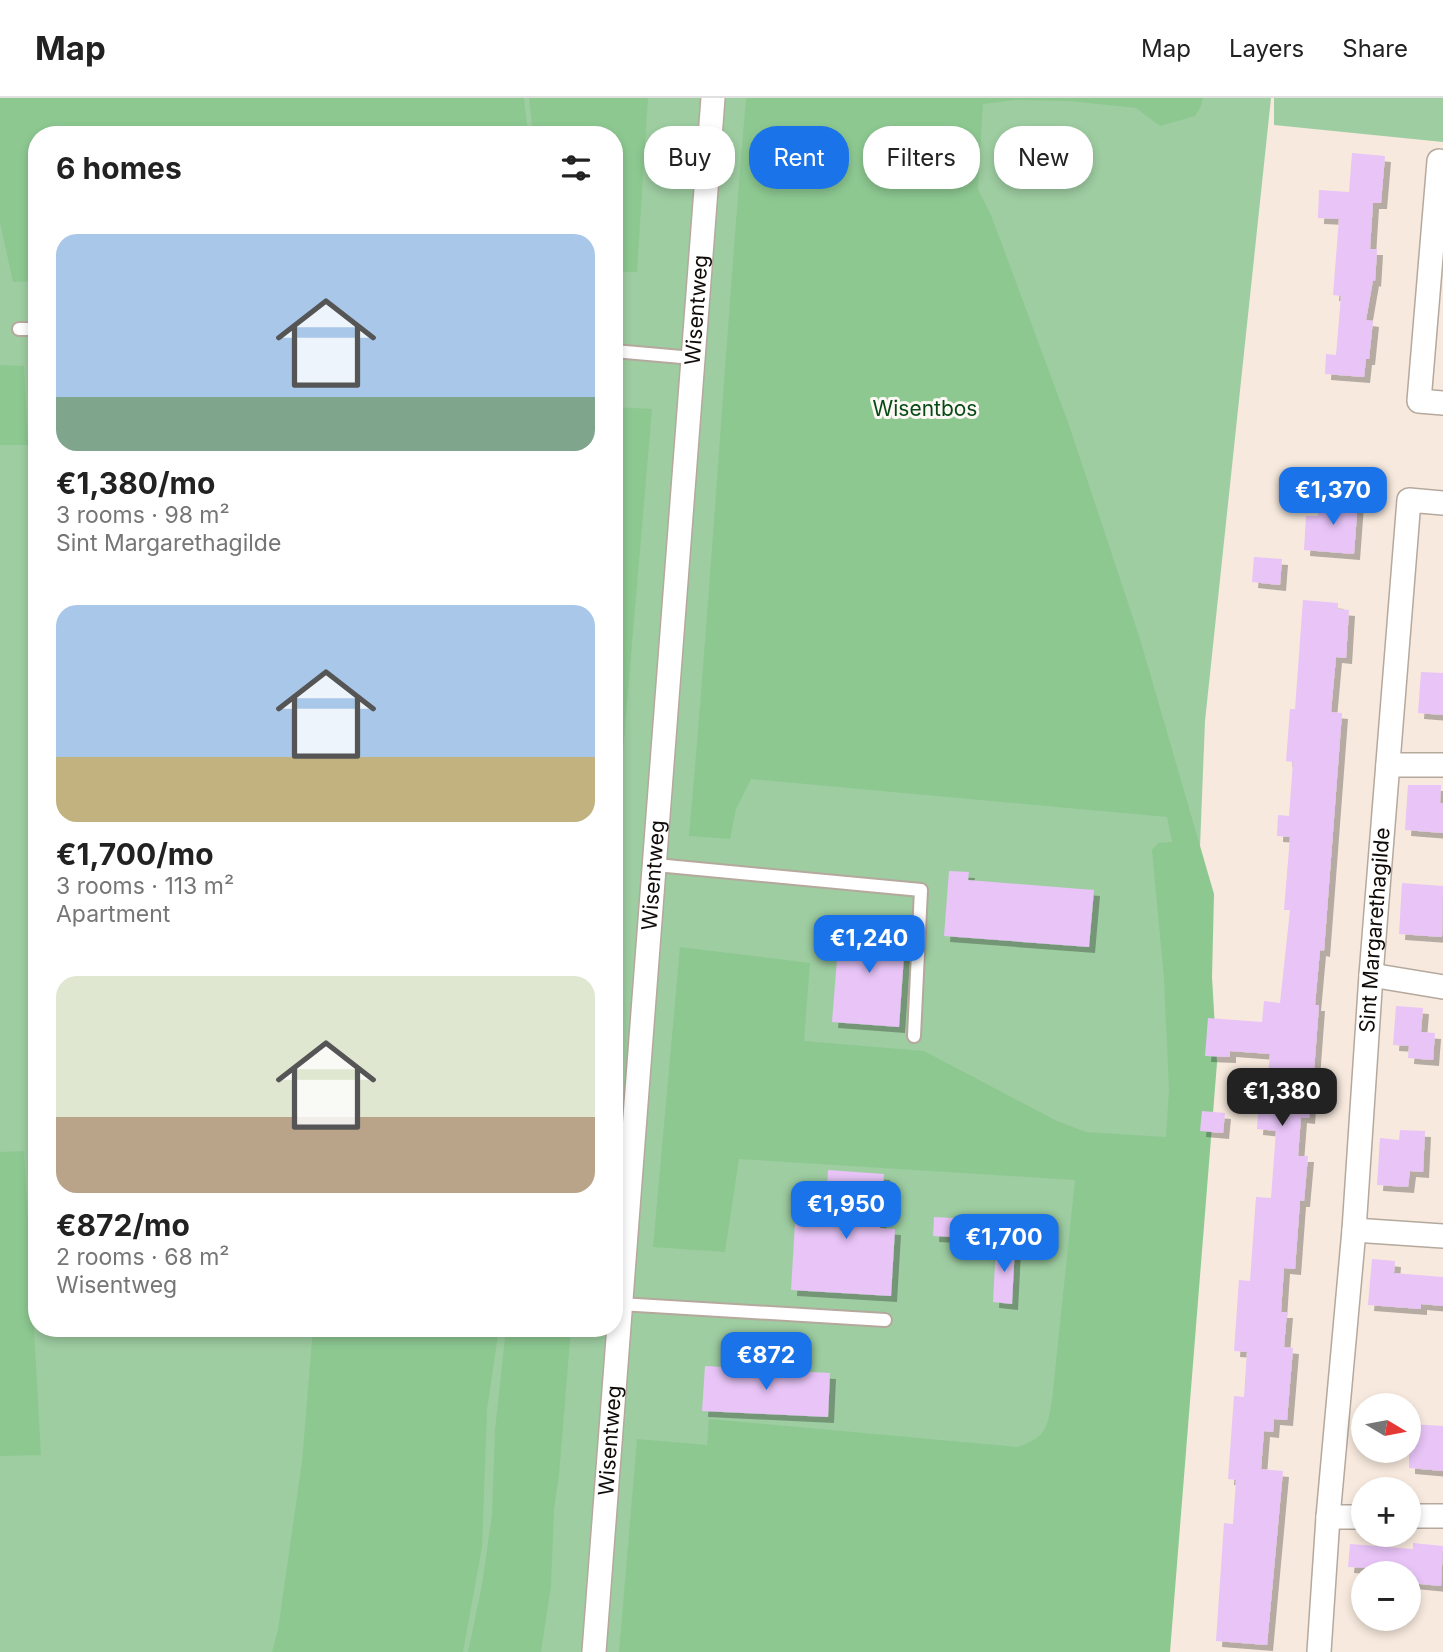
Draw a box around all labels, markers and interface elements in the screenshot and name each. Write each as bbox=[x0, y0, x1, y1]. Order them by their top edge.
text: Map bbox=[35, 28, 106, 68]
text: Map bbox=[1141, 34, 1191, 63]
text: Layers bbox=[1229, 34, 1304, 63]
text: Share bbox=[1342, 34, 1408, 63]
chip: Buy bbox=[644, 126, 735, 189]
chip: Rent bbox=[749, 126, 849, 189]
chip: Filters bbox=[863, 126, 980, 189]
chip: New bbox=[994, 126, 1093, 189]
icon: filters bbox=[557, 149, 595, 187]
text: 6 homes bbox=[56, 150, 182, 186]
street label: Wisentweg bbox=[680, 254, 713, 366]
icon: home bbox=[263, 280, 389, 406]
park label: Wisentbos bbox=[873, 396, 977, 421]
text: €1,380/mo bbox=[56, 465, 215, 501]
pin: €1,370 bbox=[1276, 468, 1390, 527]
text: €1,370 bbox=[1295, 476, 1371, 504]
text: 3 rooms · 98 m² bbox=[56, 501, 230, 529]
text: Sint Margarethagilde bbox=[56, 529, 281, 557]
icon: home bbox=[263, 651, 389, 777]
street label: Wisentweg bbox=[636, 819, 670, 931]
street label: Sint Margarethagilde bbox=[1354, 827, 1395, 1034]
text: €1,700/mo bbox=[56, 836, 214, 872]
text: 3 rooms · 113 m² bbox=[56, 872, 234, 900]
text: Apartment bbox=[56, 900, 170, 928]
pin: €1,240 bbox=[812, 916, 926, 975]
text: €1,240 bbox=[830, 924, 908, 952]
icon: home bbox=[263, 1022, 389, 1148]
pin: €1,380 bbox=[1225, 1068, 1339, 1128]
text: €1,380 bbox=[1243, 1077, 1321, 1105]
pin: €1,950 bbox=[789, 1182, 903, 1241]
text: €1,950 bbox=[807, 1190, 885, 1218]
text: €872/mo bbox=[56, 1207, 190, 1243]
pin: €1,700 bbox=[947, 1214, 1061, 1274]
text: €1,700 bbox=[966, 1223, 1042, 1251]
text: 2 rooms · 68 m² bbox=[56, 1243, 229, 1271]
text: Wisentweg bbox=[56, 1271, 177, 1299]
pin: €872 bbox=[725, 1332, 807, 1392]
text: €872 bbox=[737, 1341, 795, 1369]
street label: Wisentweg bbox=[593, 1384, 626, 1497]
north arrow bbox=[1351, 1393, 1421, 1463]
map controls bbox=[1351, 1393, 1421, 1631]
button: + bbox=[1351, 1477, 1421, 1547]
button: − bbox=[1351, 1561, 1421, 1631]

